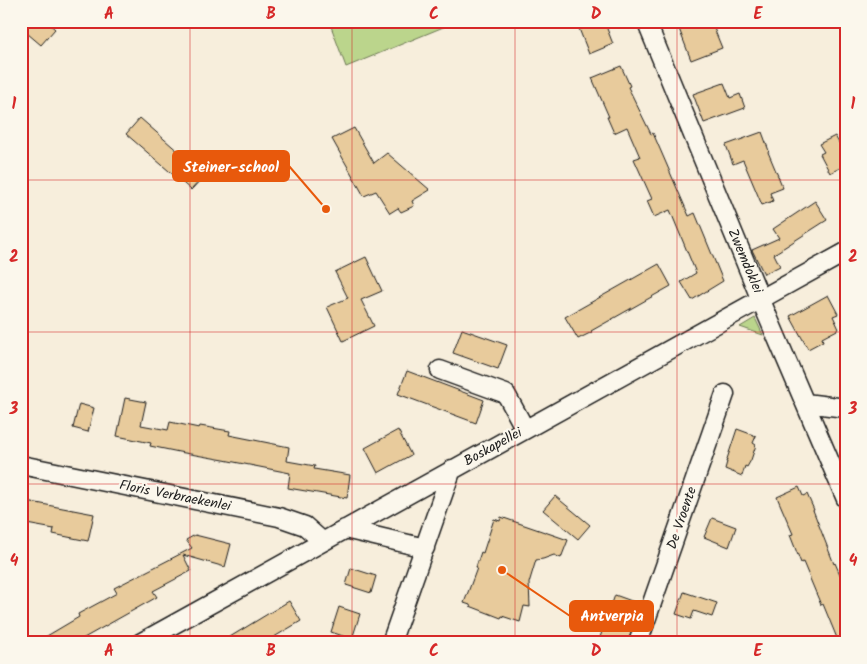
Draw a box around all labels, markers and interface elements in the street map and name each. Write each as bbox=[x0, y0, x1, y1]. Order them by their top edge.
text: A bbox=[104, 2, 114, 27]
text: B bbox=[266, 2, 276, 27]
text: C bbox=[429, 2, 439, 27]
text: D bbox=[591, 2, 602, 27]
text: E bbox=[754, 2, 764, 27]
text: 1 bbox=[12, 92, 17, 117]
text: 1 bbox=[851, 92, 856, 117]
callout: Steiner-school bbox=[173, 151, 289, 181]
text: Steiner-school bbox=[183, 156, 279, 180]
street label: Zwemdoklei bbox=[721, 225, 769, 297]
text: 2 bbox=[9, 245, 19, 270]
text: 2 bbox=[848, 245, 858, 270]
text: 3 bbox=[9, 397, 19, 422]
text: 3 bbox=[848, 397, 858, 422]
street label: Boskapellei bbox=[460, 422, 527, 472]
street label: Floris Verbraekenlei bbox=[117, 474, 233, 518]
street label: De Vroente bbox=[661, 483, 703, 552]
text: 4 bbox=[10, 549, 19, 574]
text: 4 bbox=[849, 549, 858, 574]
callout: Antverpia bbox=[570, 601, 653, 631]
text: Antverpia bbox=[580, 605, 644, 629]
text: A bbox=[104, 639, 114, 664]
text: B bbox=[266, 639, 276, 664]
text: C bbox=[429, 639, 439, 664]
text: D bbox=[591, 639, 602, 664]
text: E bbox=[754, 639, 764, 664]

